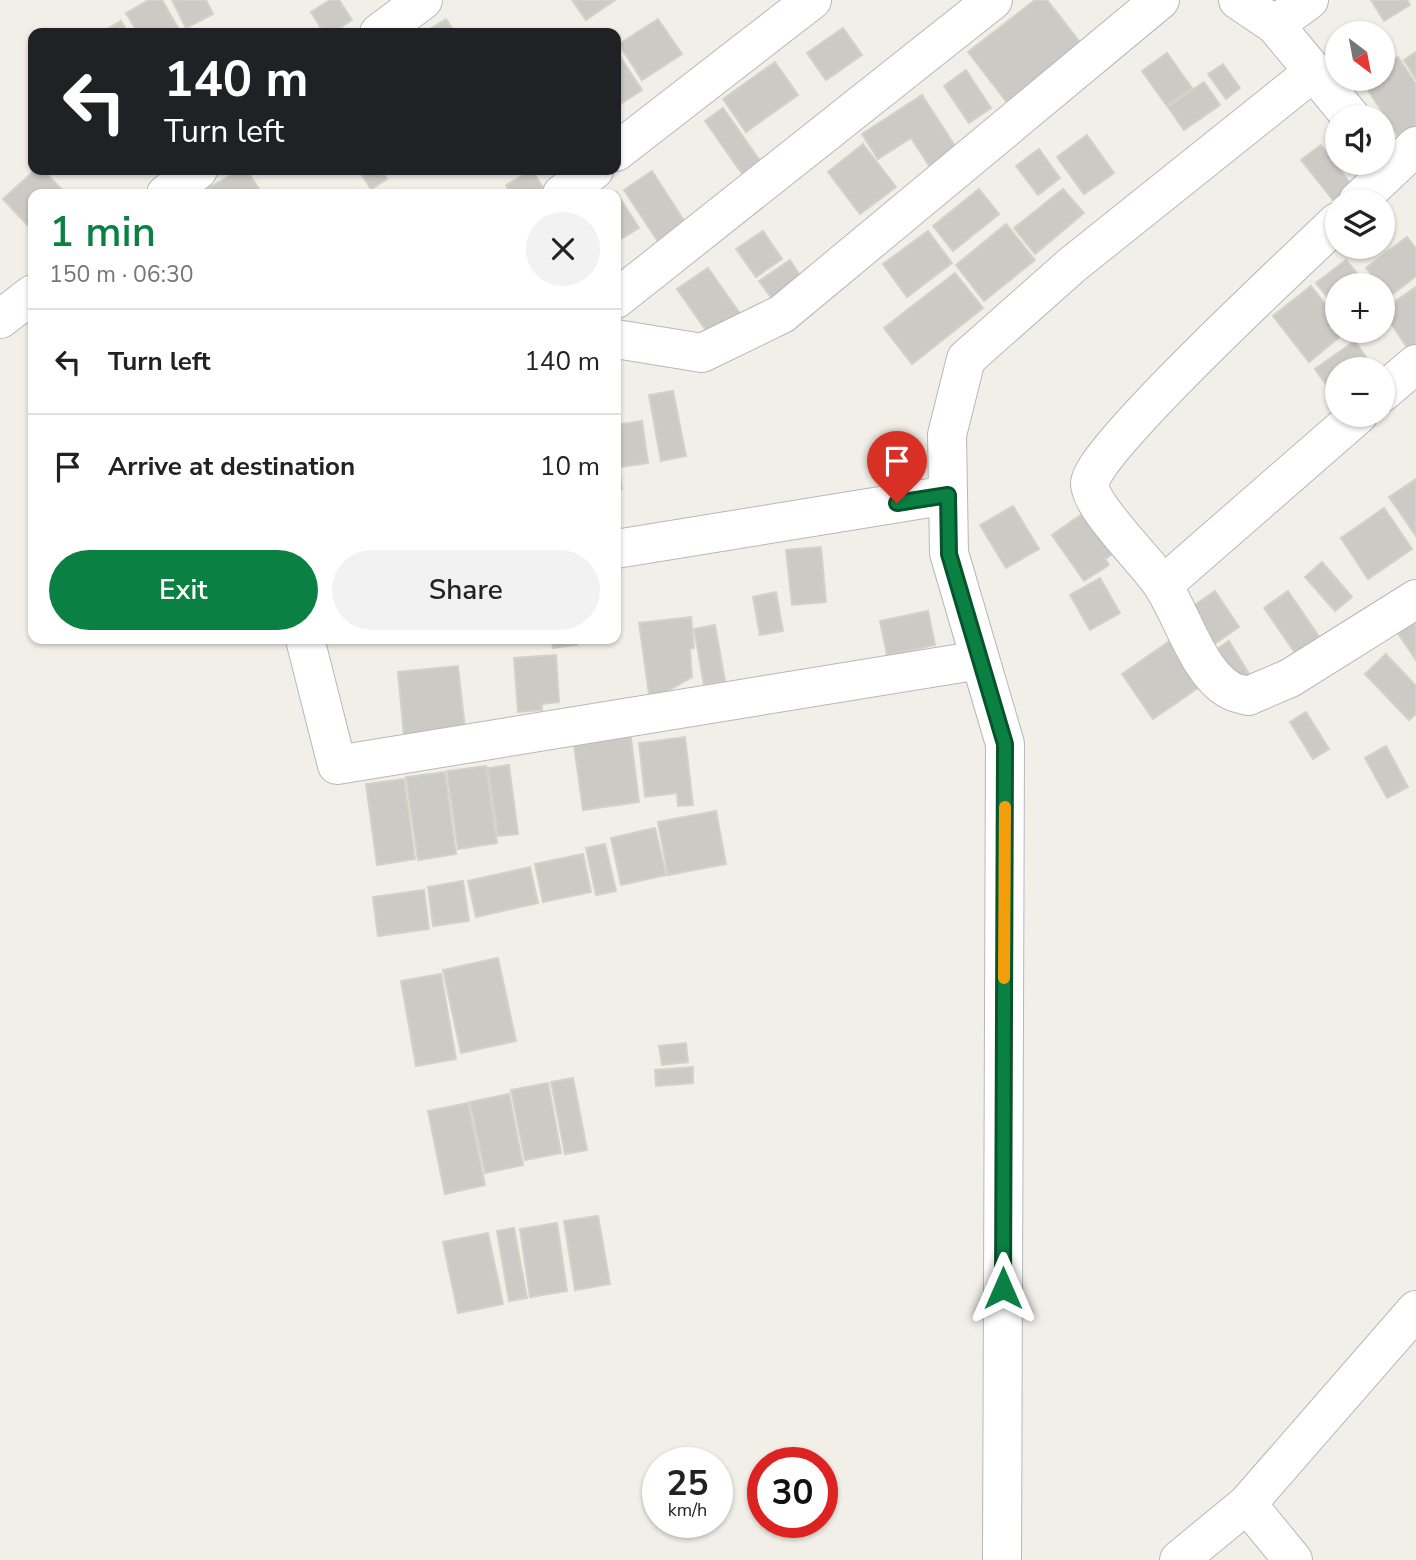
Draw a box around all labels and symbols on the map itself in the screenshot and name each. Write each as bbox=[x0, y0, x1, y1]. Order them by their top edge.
north arrow bbox=[1325, 21, 1395, 91]
pin bbox=[867, 431, 927, 503]
position arrow bbox=[966, 1251, 1040, 1325]
speed limit sign: 30 bbox=[747, 1447, 838, 1538]

